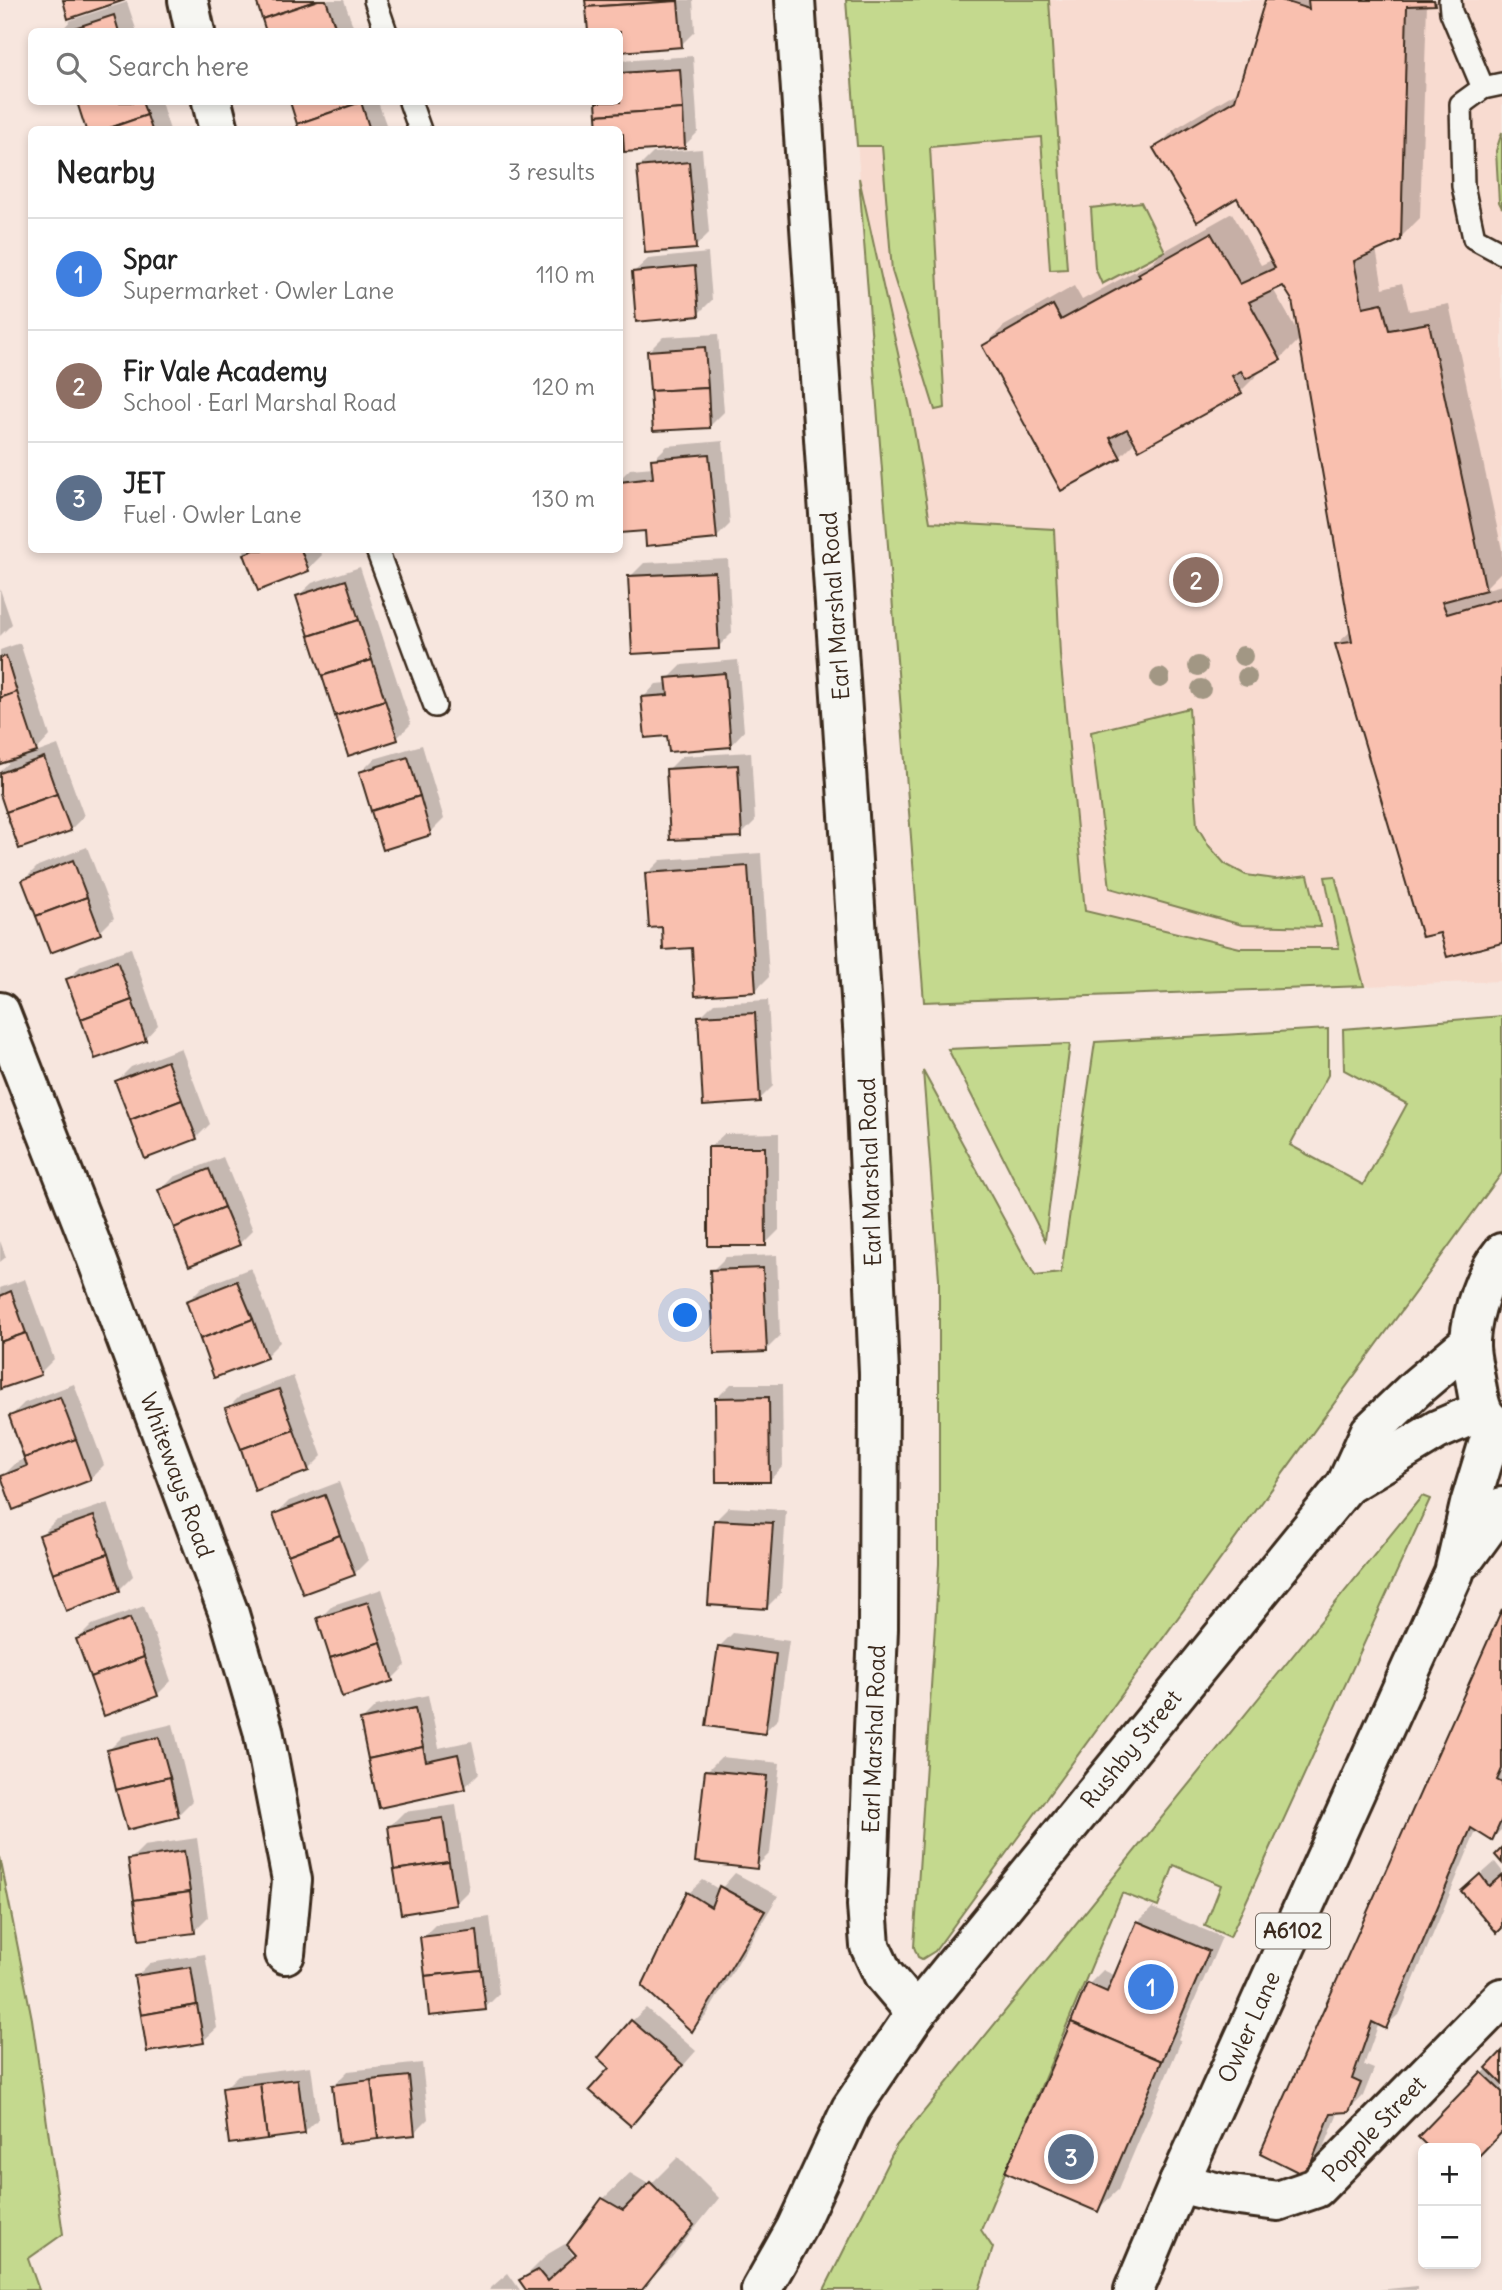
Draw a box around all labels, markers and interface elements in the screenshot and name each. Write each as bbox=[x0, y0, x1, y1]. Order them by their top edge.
search box bbox=[28, 28, 623, 105]
icon: search bbox=[52, 48, 90, 86]
text: Search here bbox=[108, 50, 249, 83]
text: Nearby bbox=[56, 153, 156, 191]
text: 3 results bbox=[508, 157, 595, 186]
text: Spar bbox=[123, 243, 178, 276]
text: 1 bbox=[74, 260, 84, 289]
text: 110 m bbox=[536, 260, 595, 289]
text: Supermarket · Owler Lane bbox=[123, 276, 394, 305]
text: Fir Vale Academy bbox=[123, 355, 327, 388]
text: 2 bbox=[73, 372, 85, 401]
text: 120 m bbox=[532, 372, 595, 401]
text: School · Earl Marshal Road bbox=[123, 388, 397, 417]
text: JET bbox=[123, 467, 165, 500]
text: 3 bbox=[72, 484, 86, 513]
text: 130 m bbox=[532, 484, 595, 513]
text: Fuel · Owler Lane bbox=[123, 500, 302, 529]
street label: Earl Marshal Road bbox=[813, 511, 856, 701]
pin: 2 bbox=[1173, 554, 1219, 606]
street label: Earl Marshal Road bbox=[852, 1077, 887, 1267]
your location bbox=[668, 1298, 702, 1332]
street label: Whiteways Road bbox=[134, 1388, 221, 1561]
street label: Earl Marshal Road bbox=[856, 1644, 891, 1834]
street label: Rushby Street bbox=[1074, 1683, 1187, 1814]
road number: A6102 bbox=[1256, 1913, 1330, 1948]
pin: 1 bbox=[1128, 1961, 1174, 2013]
street label: Owler Lane bbox=[1211, 1966, 1286, 2087]
street label: Popple Street bbox=[1316, 2069, 1432, 2188]
pin: 3 bbox=[1048, 2131, 1094, 2183]
map controls bbox=[1418, 2143, 1481, 2269]
button: + bbox=[1418, 2143, 1481, 2206]
button: − bbox=[1418, 2206, 1481, 2269]

